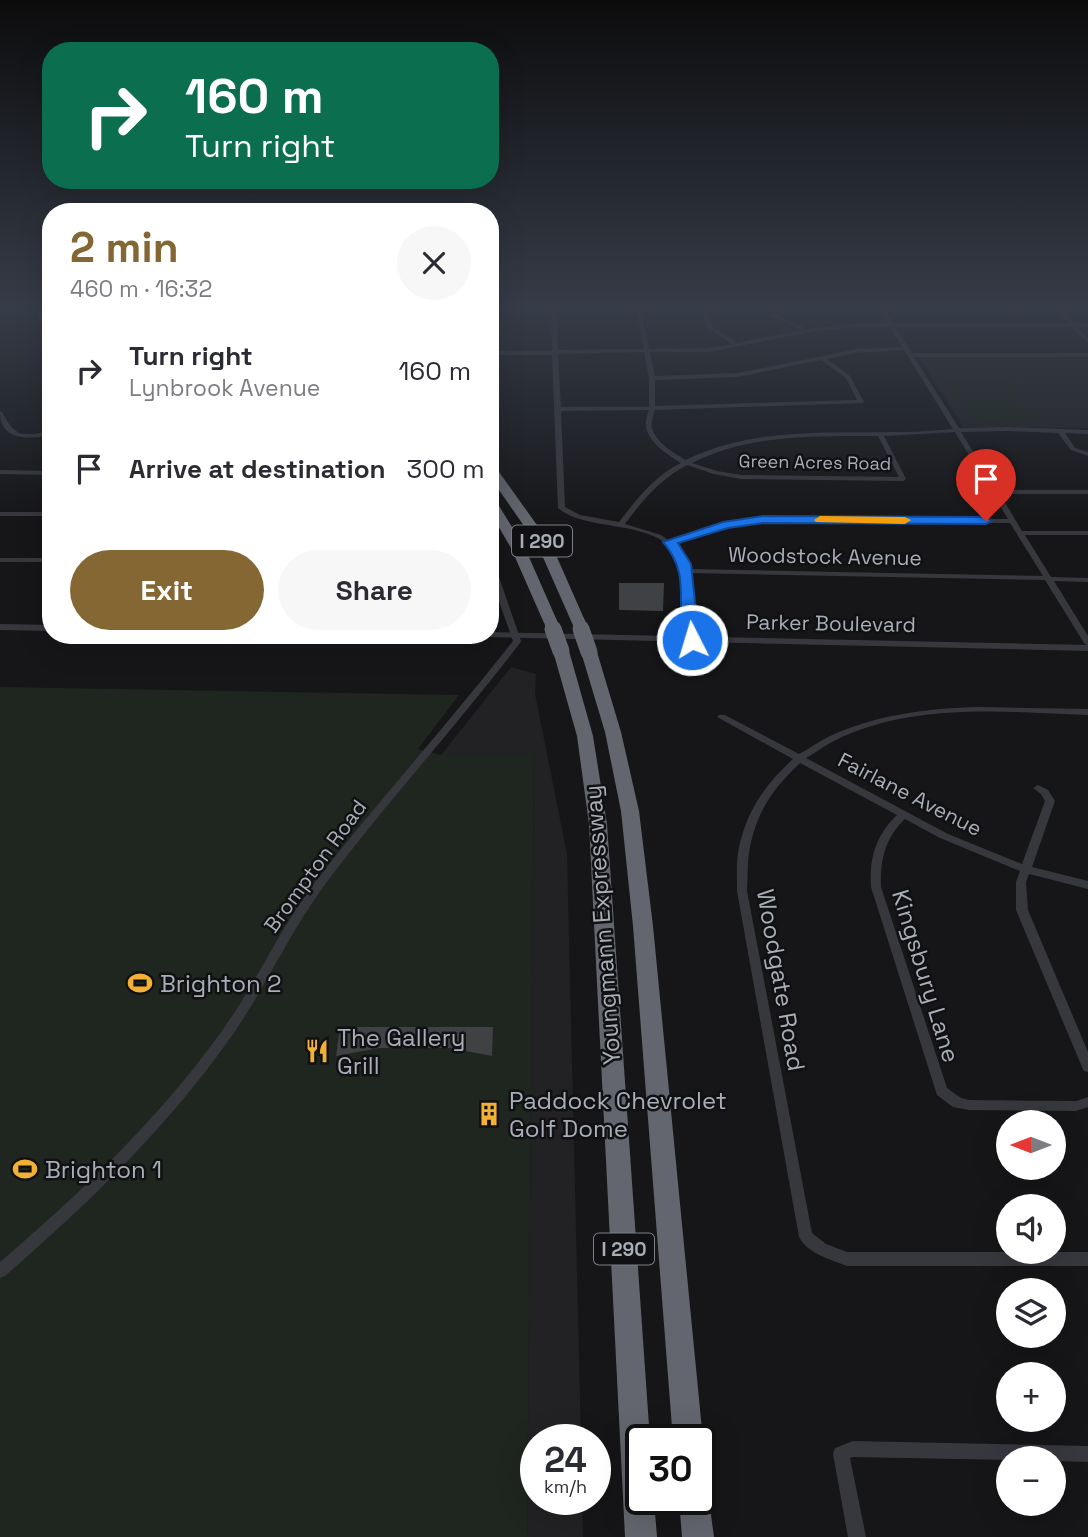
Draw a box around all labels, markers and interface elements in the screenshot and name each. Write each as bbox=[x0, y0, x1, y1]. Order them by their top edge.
text: 160 m bbox=[185, 65, 323, 127]
icon: right bbox=[70, 70, 161, 161]
text: Turn right bbox=[185, 126, 335, 166]
text: 2 min bbox=[70, 221, 179, 274]
button: close bbox=[397, 226, 471, 300]
text: 460 m · 16:32 bbox=[70, 274, 212, 304]
text: Turn right bbox=[129, 339, 253, 373]
icon: right bbox=[70, 352, 108, 390]
text: 160 m bbox=[399, 354, 471, 388]
text: Lynbrook Avenue bbox=[129, 373, 320, 403]
street label: Green Acres Road bbox=[739, 449, 891, 475]
pin bbox=[956, 449, 1016, 521]
icon: arrive bbox=[70, 450, 108, 488]
text: Arrive at destination bbox=[129, 452, 386, 486]
text: 300 m bbox=[407, 452, 485, 486]
icon: arrive bbox=[967, 460, 1005, 498]
road number: I 290 bbox=[512, 526, 572, 556]
street label: Woodstock Avenue bbox=[728, 541, 922, 571]
button: Exit bbox=[70, 550, 264, 630]
button: Share bbox=[278, 550, 471, 630]
position arrow bbox=[655, 603, 729, 677]
street label: Parker Boulevard bbox=[746, 608, 916, 638]
street label: Fairlane Avenue bbox=[833, 746, 987, 842]
street label: Youngmann Expressway bbox=[577, 784, 627, 1066]
street label: Brompton Road bbox=[258, 794, 372, 938]
street label: Kingsbury Lane bbox=[885, 886, 967, 1066]
street label: Woodgate Road bbox=[750, 887, 812, 1073]
place label: Brighton 2 bbox=[160, 968, 281, 999]
sports icon: Brighton 2 bbox=[126, 969, 154, 997]
place label: The Gallery Grill bbox=[337, 1022, 466, 1081]
restaurant icon: The Gallery Grill bbox=[303, 1037, 331, 1065]
place label: Paddock Chevrolet Golf Dome bbox=[509, 1085, 727, 1144]
building icon: Paddock Chevrolet Golf Dome bbox=[475, 1100, 503, 1128]
north arrow bbox=[996, 1110, 1066, 1180]
map controls bbox=[996, 1110, 1066, 1516]
place label: Brighton 1 bbox=[45, 1154, 162, 1185]
sports icon: Brighton 1 bbox=[11, 1155, 39, 1183]
button: sound bbox=[996, 1194, 1066, 1264]
road number: I 290 bbox=[594, 1233, 654, 1264]
button: layers bbox=[996, 1278, 1066, 1348]
button: + bbox=[996, 1362, 1066, 1432]
speed limit sign: 30 bbox=[625, 1424, 716, 1515]
text: 24 bbox=[544, 1438, 587, 1482]
button: − bbox=[996, 1446, 1066, 1516]
text: km/h bbox=[544, 1475, 587, 1498]

